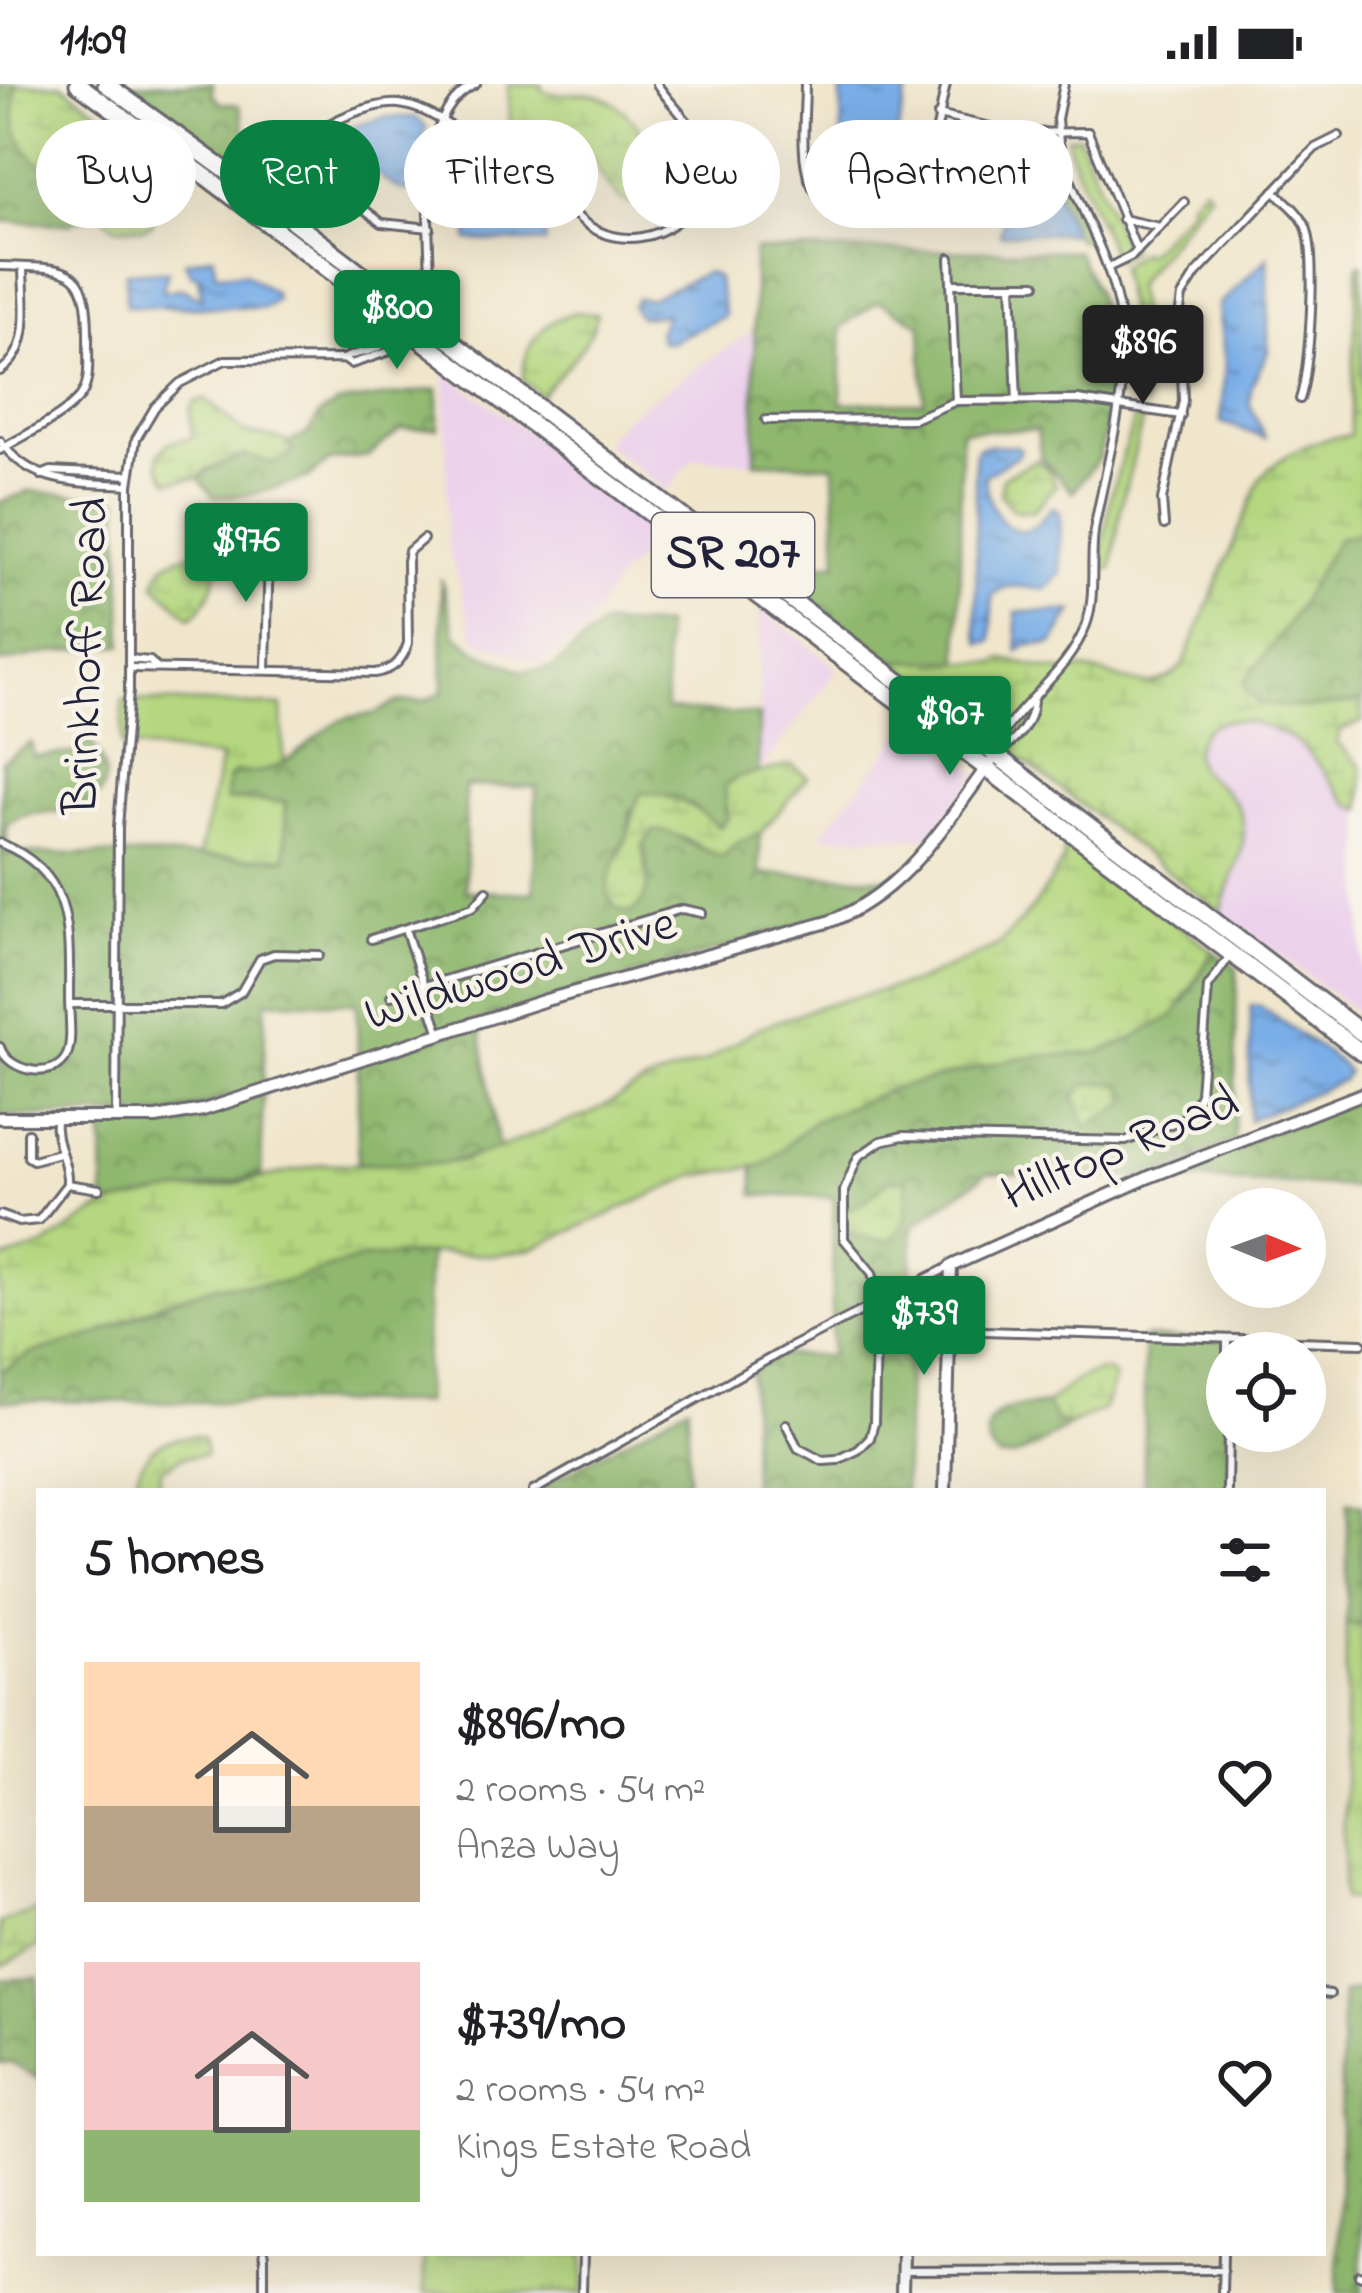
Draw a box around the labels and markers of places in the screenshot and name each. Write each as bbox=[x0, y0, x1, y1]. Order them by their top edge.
pin: $800 bbox=[326, 270, 468, 372]
pin: $896 bbox=[1072, 305, 1214, 407]
pin: $976 bbox=[175, 503, 317, 605]
pin: $907 bbox=[879, 676, 1021, 778]
pin: $739 bbox=[853, 1276, 995, 1378]

